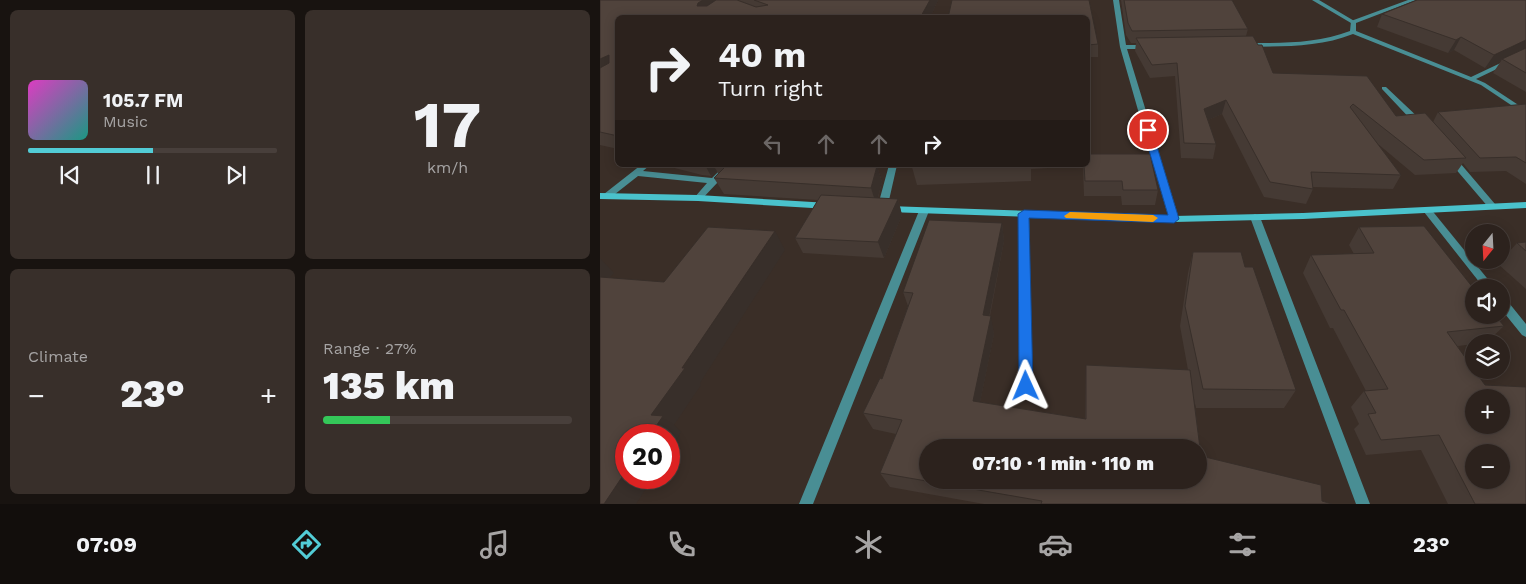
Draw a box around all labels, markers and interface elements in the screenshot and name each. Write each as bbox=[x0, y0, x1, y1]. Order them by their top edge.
text: 40 m bbox=[718, 34, 806, 76]
icon: right bbox=[635, 35, 700, 100]
text: Turn right bbox=[718, 76, 823, 101]
text: 17 bbox=[414, 87, 481, 163]
text: 105.7 FM bbox=[103, 89, 183, 112]
pin bbox=[1127, 109, 1169, 151]
text: Music bbox=[103, 112, 148, 131]
icon: arrive bbox=[1134, 116, 1162, 144]
icon: left bbox=[759, 130, 787, 158]
icon: ahead bbox=[812, 130, 840, 158]
icon: ahead bbox=[865, 130, 893, 158]
icon: right bbox=[918, 130, 946, 158]
text: km/h bbox=[427, 158, 468, 177]
icon: previous bbox=[56, 161, 84, 189]
icon: pause bbox=[139, 161, 167, 189]
icon: next bbox=[222, 161, 250, 189]
north arrow bbox=[1465, 224, 1510, 269]
map controls bbox=[1465, 224, 1510, 489]
button: sound bbox=[1465, 279, 1510, 324]
button: layers bbox=[1465, 334, 1510, 379]
text: Range · 27% bbox=[323, 339, 417, 358]
text: Climate bbox=[28, 347, 88, 366]
position arrow bbox=[999, 359, 1051, 411]
text: 135 km bbox=[323, 364, 455, 408]
text: 23° bbox=[120, 372, 185, 416]
text: − bbox=[28, 379, 45, 412]
text: + bbox=[260, 379, 277, 412]
button: + bbox=[1465, 389, 1510, 434]
speed limit sign: 20 bbox=[615, 424, 680, 489]
button: − bbox=[1465, 444, 1510, 489]
text: 07:10 · 1 min · 110 m bbox=[972, 452, 1154, 475]
icon: directions bbox=[289, 527, 324, 562]
icon: music bbox=[477, 527, 512, 562]
icon: phone bbox=[664, 527, 699, 562]
icon: climate bbox=[851, 527, 886, 562]
icon: car bbox=[1038, 527, 1073, 562]
icon: filters bbox=[1225, 527, 1260, 562]
text: 07:09 bbox=[76, 532, 137, 557]
text: 23° bbox=[1413, 532, 1450, 557]

